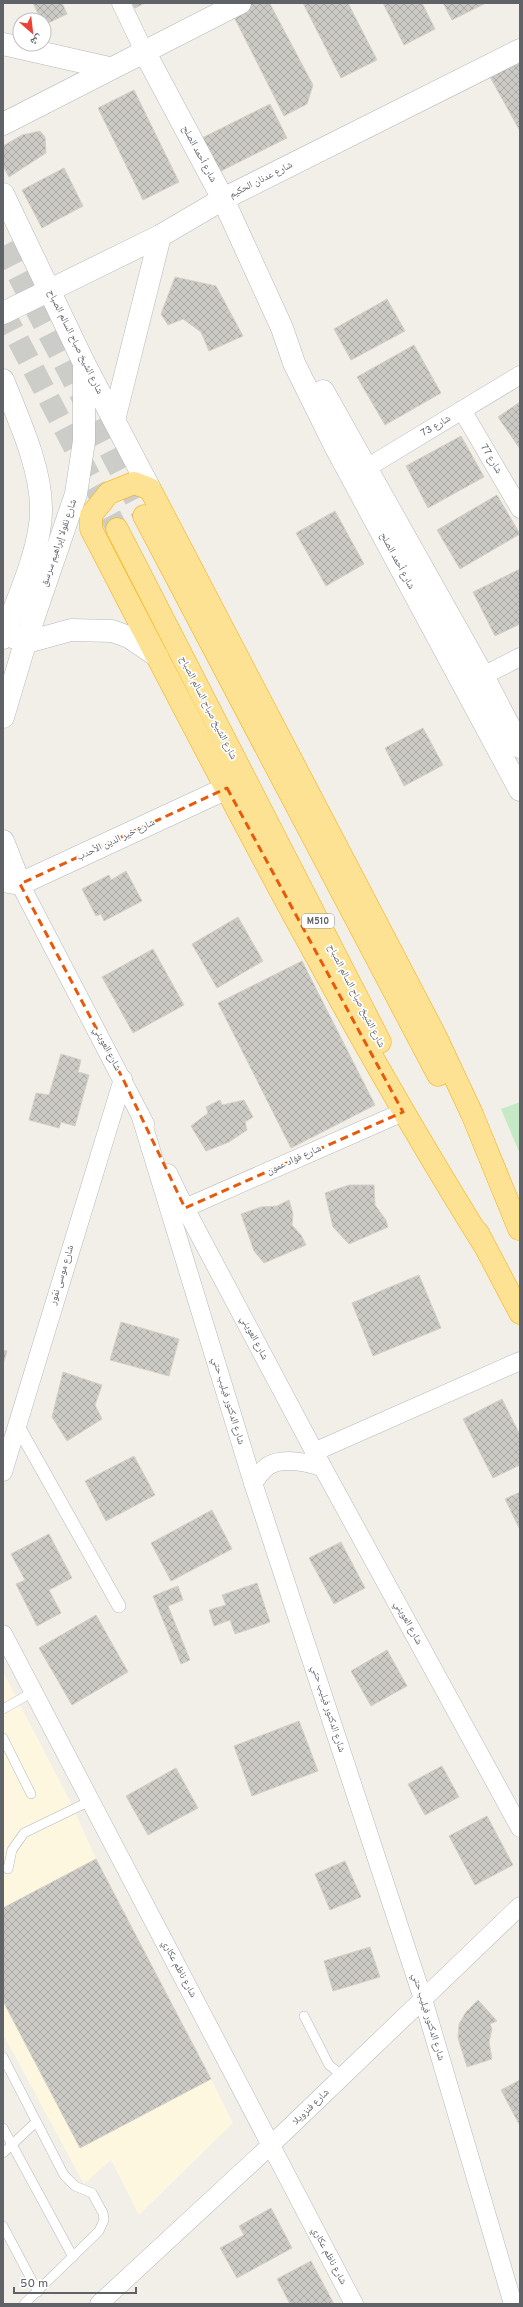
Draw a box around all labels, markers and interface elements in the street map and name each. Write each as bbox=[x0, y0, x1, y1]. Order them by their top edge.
north arrow bbox=[12, 12, 52, 52]
text: ش bbox=[27, 31, 45, 49]
street label: شارع أحمد الصلح bbox=[179, 123, 220, 185]
street label: شارع عدنان الحكيم bbox=[227, 158, 295, 202]
street label: شارع الشيخ صباح السالم الصباح bbox=[44, 288, 106, 397]
street label: شارع 73 bbox=[419, 412, 454, 440]
street label: شارع 77 bbox=[477, 442, 505, 476]
street label: شارع نقولا إبراهيم سرسق bbox=[38, 497, 80, 588]
street label: شارع أحمد الصلح bbox=[377, 530, 418, 592]
street label: شارع الشيخ صباح السالم الصباح bbox=[176, 654, 240, 762]
street label: شارع خير الدين الأحدب bbox=[75, 816, 158, 864]
road number: M510 bbox=[302, 914, 334, 928]
street label: شارع الشيخ صباح السالم الصباح bbox=[324, 942, 388, 1050]
street label: شارع العويني bbox=[90, 1025, 124, 1074]
street label: شارع فؤاد عمون bbox=[264, 1142, 324, 1178]
street label: شارع موسى نمّور bbox=[46, 1243, 77, 1307]
street label: شارع العويني bbox=[237, 1314, 271, 1363]
street label: شارع الدكتور فيليب حتي bbox=[208, 1356, 248, 1447]
street label: شارع العويني bbox=[390, 1599, 425, 1648]
street label: شارع الدكتور فيليب حتي bbox=[307, 1664, 348, 1755]
street label: شارع ناظم عكاري bbox=[158, 1938, 200, 2001]
street label: شارع الدكتور فيليب حتي bbox=[408, 1972, 448, 2063]
street label: شارع فنزويلا bbox=[290, 2086, 333, 2128]
street label: شارع ناظم عكاري bbox=[308, 2225, 350, 2288]
scale bar bbox=[14, 2269, 136, 2295]
text: 50 m bbox=[20, 2276, 48, 2292]

